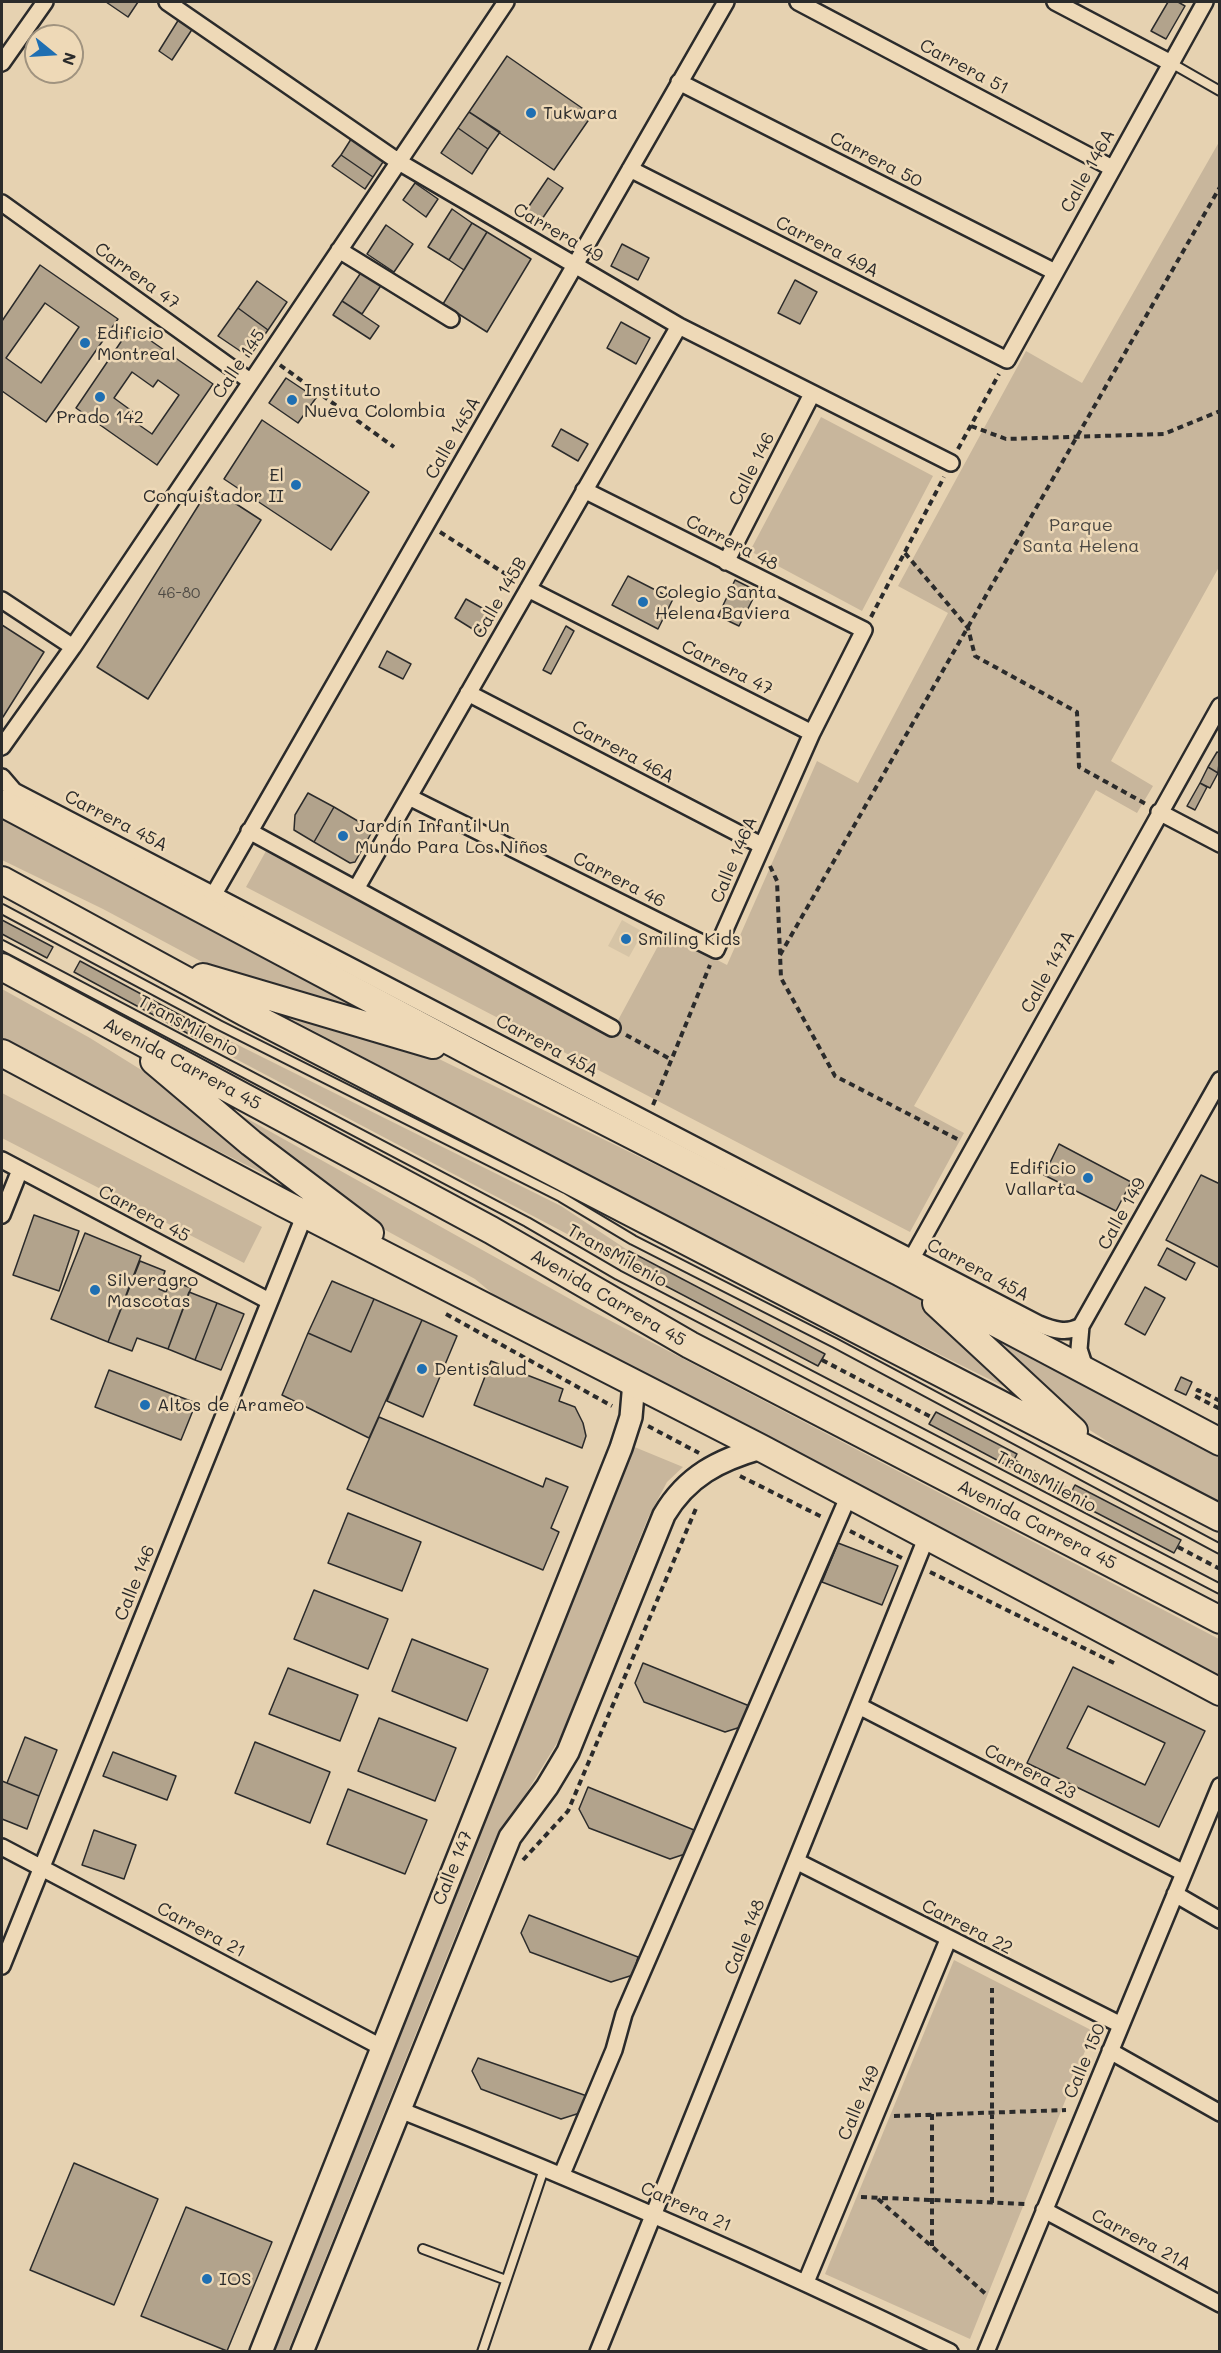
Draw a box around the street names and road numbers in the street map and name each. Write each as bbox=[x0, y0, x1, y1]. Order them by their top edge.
street label: Carrera 51 bbox=[916, 34, 1012, 100]
street label: Calle 146A bbox=[1056, 126, 1120, 216]
street label: Carrera 50 bbox=[826, 127, 926, 193]
street label: Carrera 49 bbox=[509, 199, 607, 267]
street label: Carrera 49A bbox=[772, 212, 882, 282]
street label: Carrera 47 bbox=[90, 238, 184, 314]
street label: Calle 145 bbox=[208, 325, 270, 403]
street label: Calle 145A bbox=[421, 393, 485, 483]
street label: Calle 146 bbox=[724, 429, 780, 509]
street label: Carrera 48 bbox=[682, 511, 782, 575]
street label: Calle 145B bbox=[468, 554, 532, 642]
street label: Carrera 47 bbox=[678, 636, 776, 700]
street label: Carrera 46A bbox=[568, 716, 678, 788]
street label: Carrera 45A bbox=[61, 786, 171, 856]
street label: Calle 146A bbox=[706, 813, 762, 907]
street label: Carrera 46 bbox=[569, 848, 669, 912]
street label: Calle 147A bbox=[1016, 927, 1080, 1017]
street label: TransMilenio bbox=[134, 990, 242, 1062]
street label: Carrera 45A bbox=[492, 1010, 602, 1082]
street label: Avenida Carrera 45 bbox=[99, 1013, 265, 1115]
street label: Calle 149 bbox=[1093, 1174, 1151, 1254]
street label: Carrera 45 bbox=[95, 1181, 193, 1247]
street label: TransMilenio bbox=[563, 1220, 671, 1292]
street label: Carrera 45A bbox=[923, 1234, 1033, 1306]
street label: Avenida Carrera 45 bbox=[527, 1245, 689, 1351]
street label: TransMilenio bbox=[992, 1446, 1100, 1518]
street label: Avenida Carrera 45 bbox=[954, 1476, 1120, 1574]
street label: Calle 146 bbox=[110, 1542, 160, 1624]
street label: Carrera 23 bbox=[981, 1740, 1079, 1804]
street label: Calle 147 bbox=[428, 1828, 478, 1908]
street label: Carrera 22 bbox=[918, 1895, 1016, 1959]
street label: Calle 148 bbox=[720, 1896, 770, 1978]
street label: Carrera 21 bbox=[153, 1898, 249, 1962]
street label: Calle 150 bbox=[1059, 2020, 1111, 2102]
street label: Calle 149 bbox=[834, 2062, 884, 2144]
street label: Carrera 21 bbox=[637, 2177, 735, 2237]
street label: Carrera 21A bbox=[1087, 2205, 1195, 2275]

